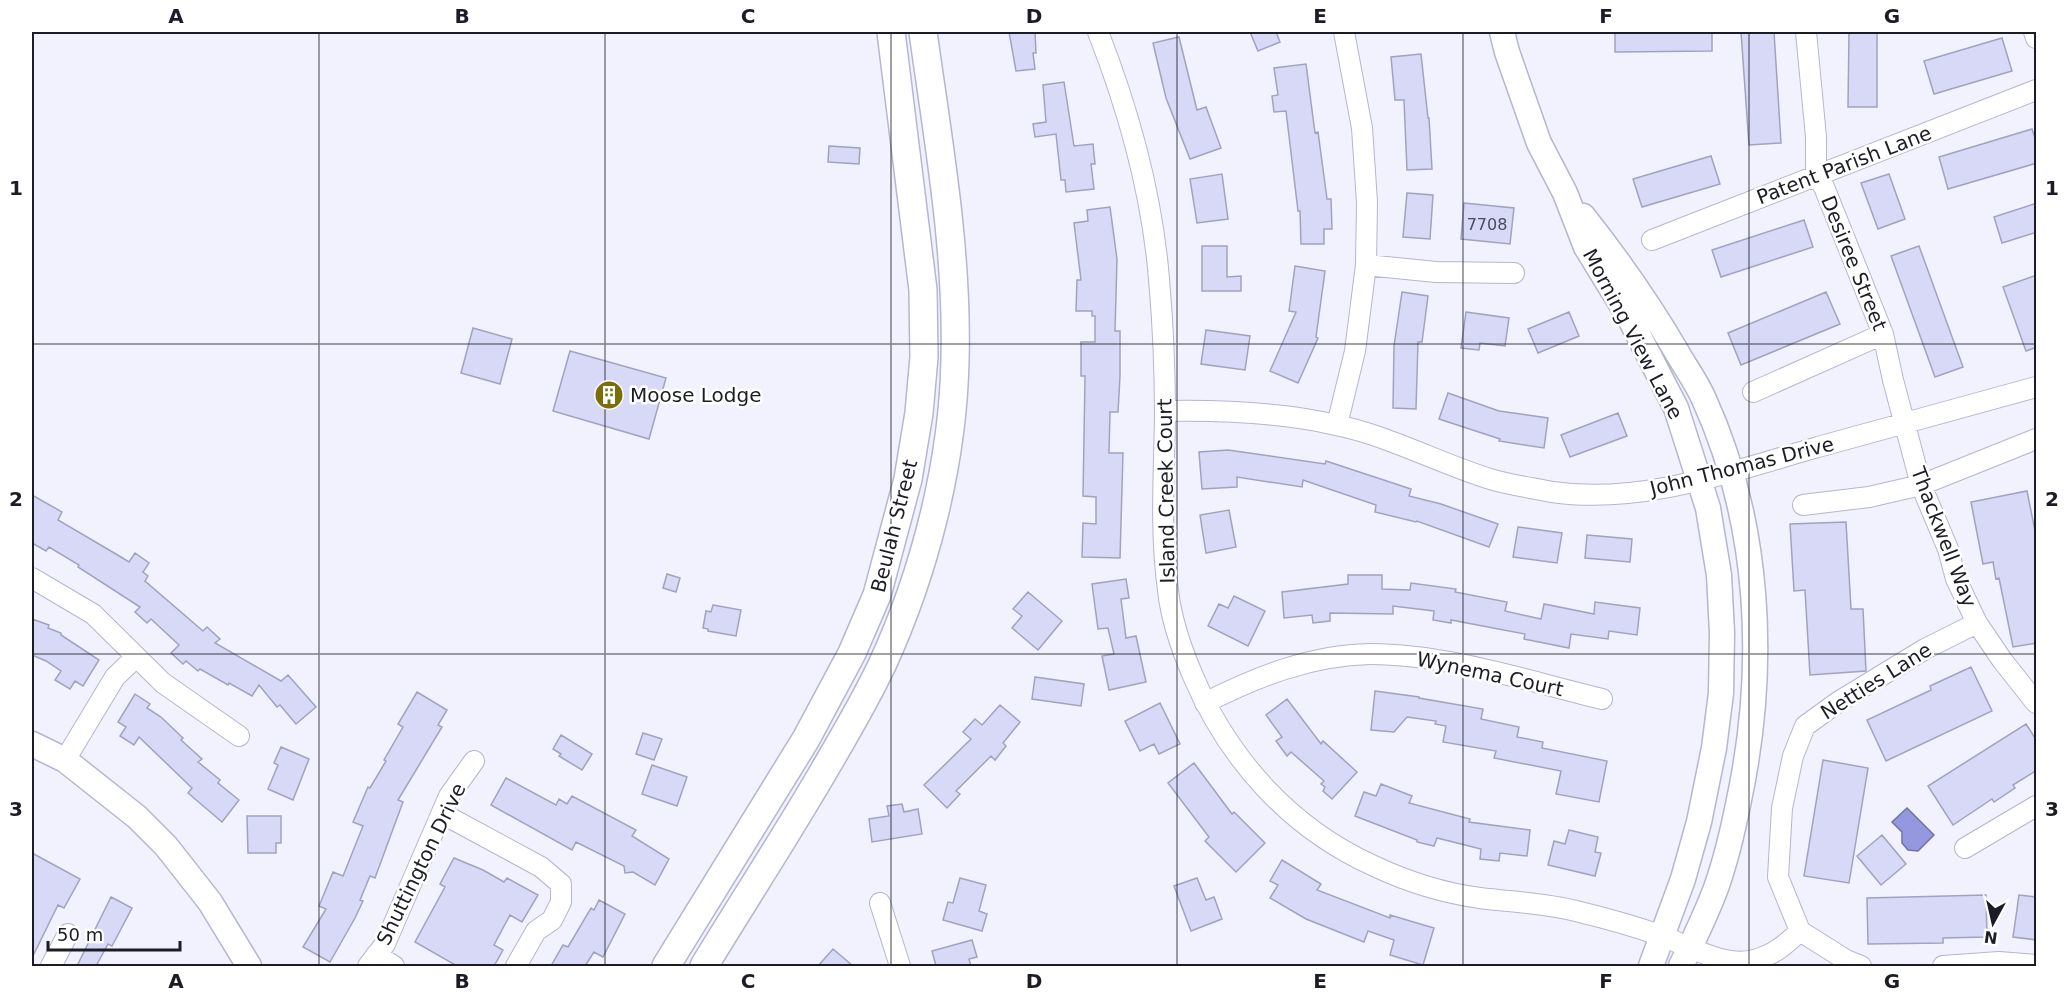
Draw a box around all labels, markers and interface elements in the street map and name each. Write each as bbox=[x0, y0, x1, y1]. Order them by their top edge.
text: A bbox=[168, 4, 184, 28]
text: B bbox=[454, 4, 470, 28]
text: C bbox=[741, 4, 755, 28]
text: D bbox=[1026, 4, 1042, 28]
text: E bbox=[1313, 4, 1327, 28]
text: F bbox=[1599, 4, 1613, 28]
text: G bbox=[1884, 4, 1900, 28]
street label: Patent Parish Lane bbox=[1753, 121, 1935, 209]
text: 1 bbox=[9, 176, 23, 200]
text: 1 bbox=[2045, 176, 2059, 200]
street label: Desiree Street bbox=[1816, 192, 1892, 334]
house number: 7708 bbox=[1467, 215, 1507, 234]
street label: Morning View Lane bbox=[1578, 245, 1688, 423]
building icon: Moose Lodge bbox=[593, 379, 625, 411]
place label: Moose Lodge bbox=[630, 383, 762, 407]
street label: Island Creek Court bbox=[1152, 398, 1180, 584]
street label: John Thomas Drive bbox=[1646, 432, 1837, 501]
street label: Beulah Street bbox=[866, 457, 922, 595]
street label: Thackwell Way bbox=[1906, 462, 1982, 611]
text: 2 bbox=[9, 487, 23, 511]
text: 2 bbox=[2045, 487, 2059, 511]
street label: Netties Lane bbox=[1816, 637, 1936, 725]
street label: Wynema Court bbox=[1414, 647, 1566, 701]
street label: Shuttington Drive bbox=[371, 779, 471, 949]
text: 3 bbox=[9, 797, 23, 821]
text: 3 bbox=[2045, 797, 2059, 821]
north arrow bbox=[1963, 893, 2023, 953]
scale bar bbox=[48, 914, 180, 952]
text: 50 m bbox=[57, 924, 103, 945]
text: N bbox=[1983, 927, 1999, 948]
text: A bbox=[168, 969, 184, 993]
text: B bbox=[454, 969, 470, 993]
text: C bbox=[741, 969, 755, 993]
text: D bbox=[1026, 969, 1042, 993]
text: E bbox=[1313, 969, 1327, 993]
text: F bbox=[1599, 969, 1613, 993]
text: G bbox=[1884, 969, 1900, 993]

